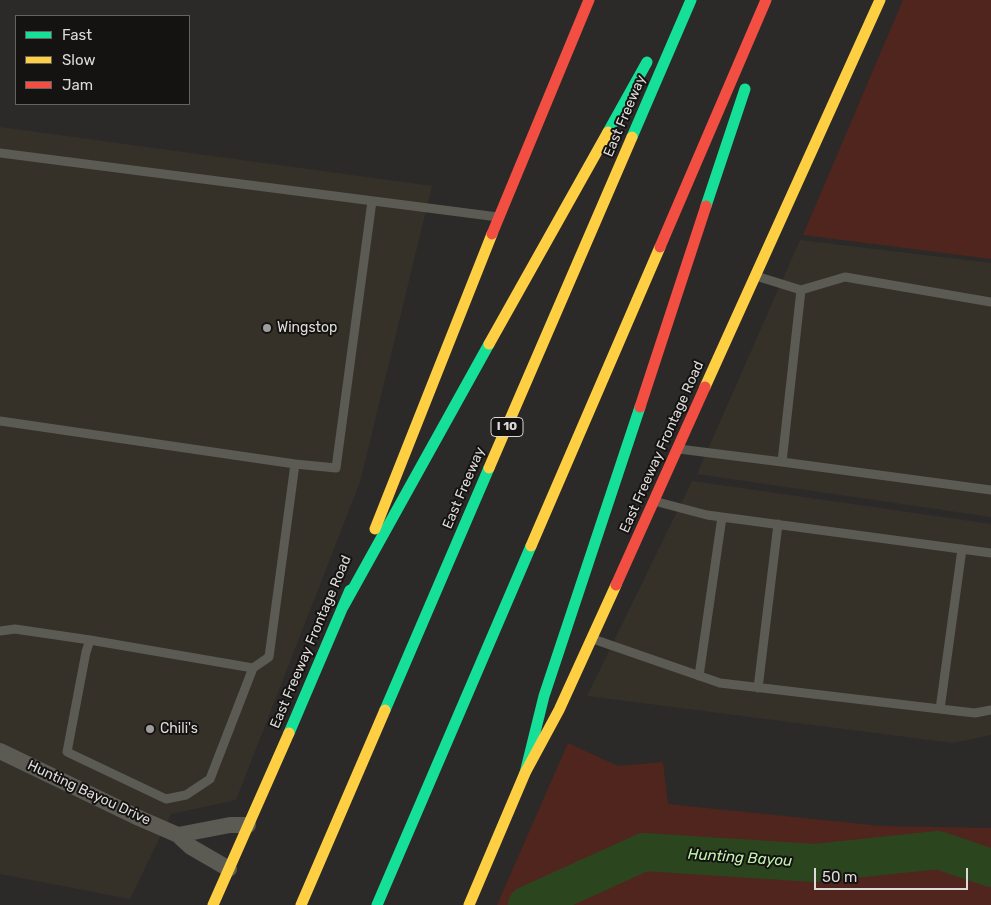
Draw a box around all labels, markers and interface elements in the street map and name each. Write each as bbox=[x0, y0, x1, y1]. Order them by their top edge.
legend bbox=[15, 15, 190, 105]
text: Fast bbox=[62, 26, 92, 44]
text: Slow bbox=[62, 51, 95, 69]
street label: East Freeway bbox=[600, 73, 650, 159]
text: Jam bbox=[62, 76, 93, 94]
place label: Wingstop bbox=[277, 320, 337, 336]
marker: Wingstop bbox=[261, 322, 273, 334]
street label: East Freeway Frontage Road bbox=[616, 359, 708, 535]
road number: I 10 bbox=[491, 418, 523, 437]
street label: East Freeway bbox=[439, 445, 489, 531]
street label: East Freeway Frontage Road bbox=[267, 553, 355, 731]
place label: Chili's bbox=[160, 721, 198, 737]
marker: Chili's bbox=[144, 723, 156, 735]
street label: Hunting Bayou Drive bbox=[25, 757, 153, 829]
water label: Hunting Bayou bbox=[687, 845, 793, 871]
scale bar bbox=[816, 858, 970, 890]
text: 50 m bbox=[822, 868, 857, 886]

